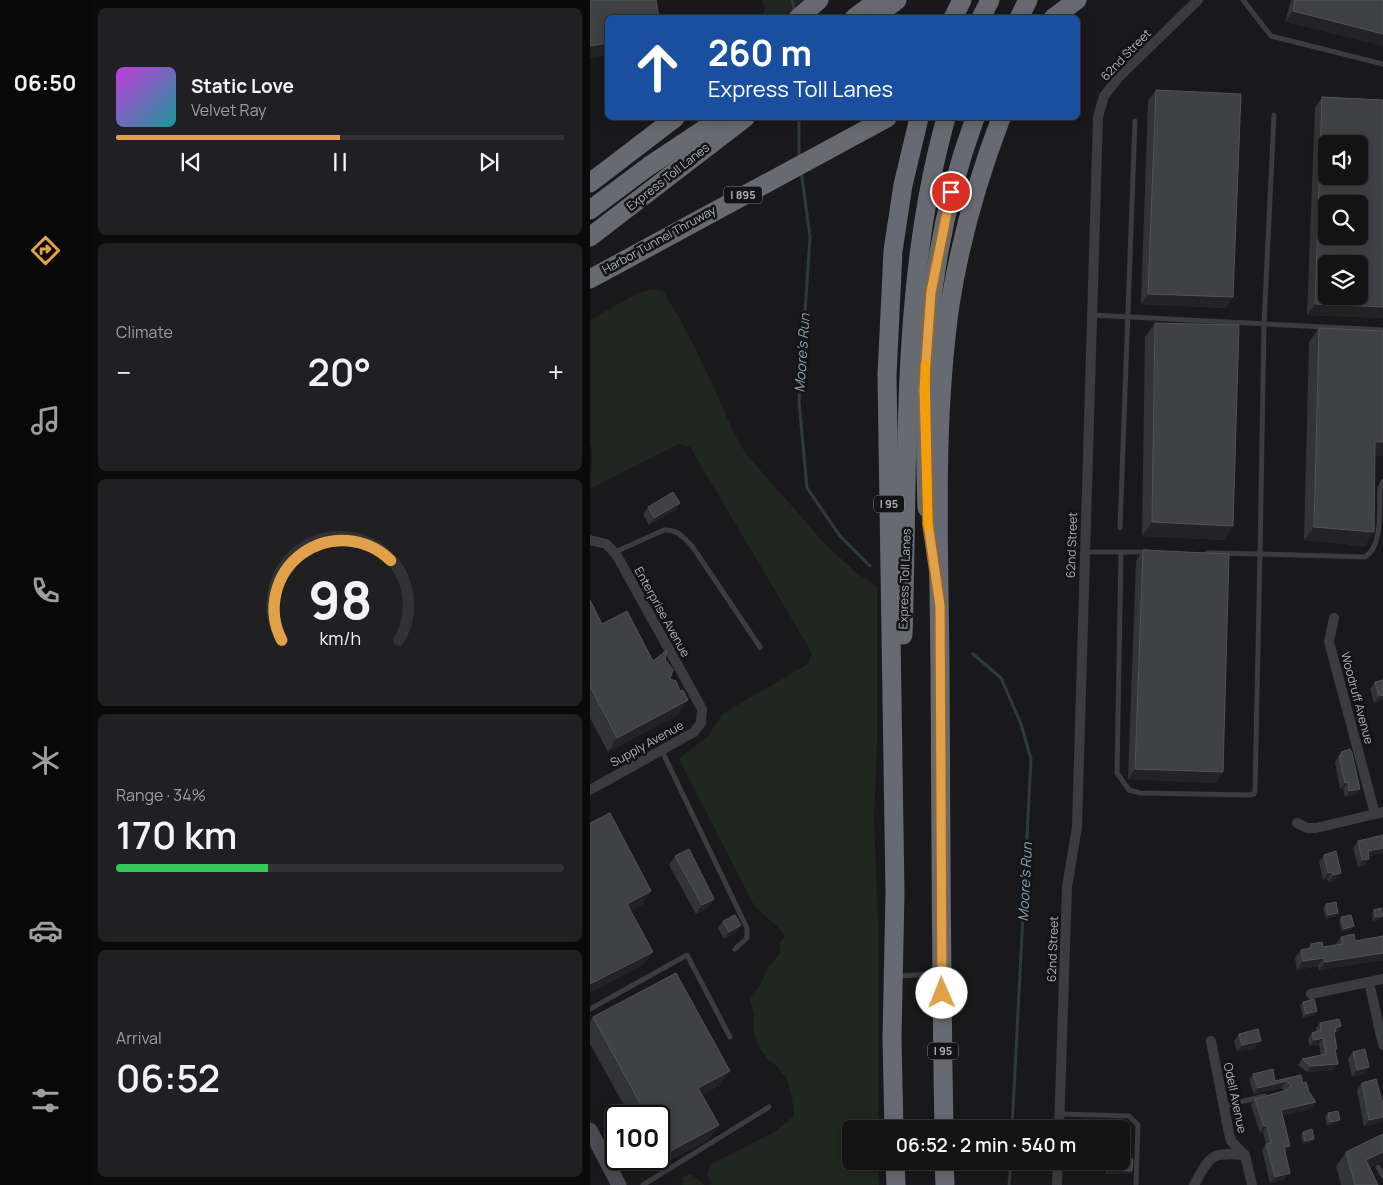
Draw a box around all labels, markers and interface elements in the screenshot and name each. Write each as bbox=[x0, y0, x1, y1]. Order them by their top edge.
street label: 62nd Street bbox=[1097, 25, 1155, 84]
text: 260 m bbox=[708, 29, 812, 77]
icon: ahead bbox=[625, 35, 690, 100]
text: 06:50 bbox=[13, 68, 77, 98]
text: Static Love bbox=[191, 73, 294, 99]
text: Express Toll Lanes bbox=[708, 74, 893, 104]
text: Velvet Ray bbox=[191, 99, 267, 121]
map controls bbox=[1318, 135, 1368, 305]
button: sound bbox=[1318, 135, 1368, 185]
street label: Express Toll Lanes bbox=[623, 139, 713, 214]
icon: previous bbox=[177, 148, 205, 176]
icon: pause bbox=[326, 148, 354, 176]
icon: next bbox=[475, 148, 503, 176]
pin bbox=[930, 171, 972, 213]
icon: arrive bbox=[937, 178, 965, 206]
road number: I 895 bbox=[724, 186, 762, 204]
button: search bbox=[1318, 195, 1368, 245]
street label: Harbor Tunnel Thruway bbox=[599, 201, 719, 278]
icon: directions bbox=[28, 233, 63, 268]
button: layers bbox=[1318, 255, 1368, 305]
water label: Moore's Run bbox=[789, 312, 814, 393]
text: Climate bbox=[116, 321, 173, 343]
text: 20° bbox=[308, 345, 371, 397]
text: − bbox=[116, 353, 131, 391]
text: + bbox=[548, 353, 564, 391]
icon: music bbox=[28, 403, 63, 438]
road number: I 95 bbox=[874, 496, 904, 512]
street label: 62nd Street bbox=[1062, 511, 1081, 578]
street label: Express Toll Lanes bbox=[894, 528, 915, 630]
text: 98 bbox=[308, 564, 372, 635]
street label: Enterprise Avenue bbox=[631, 564, 694, 660]
icon: phone bbox=[28, 573, 63, 608]
text: km/h bbox=[319, 626, 361, 650]
street label: Woodruff Avenue bbox=[1337, 650, 1378, 746]
street label: Supply Avenue bbox=[607, 716, 686, 771]
icon: climate bbox=[28, 743, 63, 778]
text: Range · 34% bbox=[116, 784, 206, 806]
text: 170 km bbox=[116, 808, 237, 860]
water label: Moore's Run bbox=[1013, 841, 1036, 922]
icon: car bbox=[28, 913, 63, 948]
street label: 62nd Street bbox=[1043, 915, 1062, 982]
position arrow bbox=[915, 966, 967, 1018]
text: Arrival bbox=[116, 1027, 162, 1049]
road number: I 95 bbox=[928, 1042, 958, 1060]
text: 06:52 bbox=[116, 1051, 220, 1103]
street label: Odell Avenue bbox=[1220, 1061, 1251, 1135]
icon: filters bbox=[28, 1083, 63, 1118]
speed limit sign: 100 bbox=[605, 1105, 670, 1170]
text: 06:52 · 2 min · 540 m bbox=[896, 1132, 1076, 1158]

